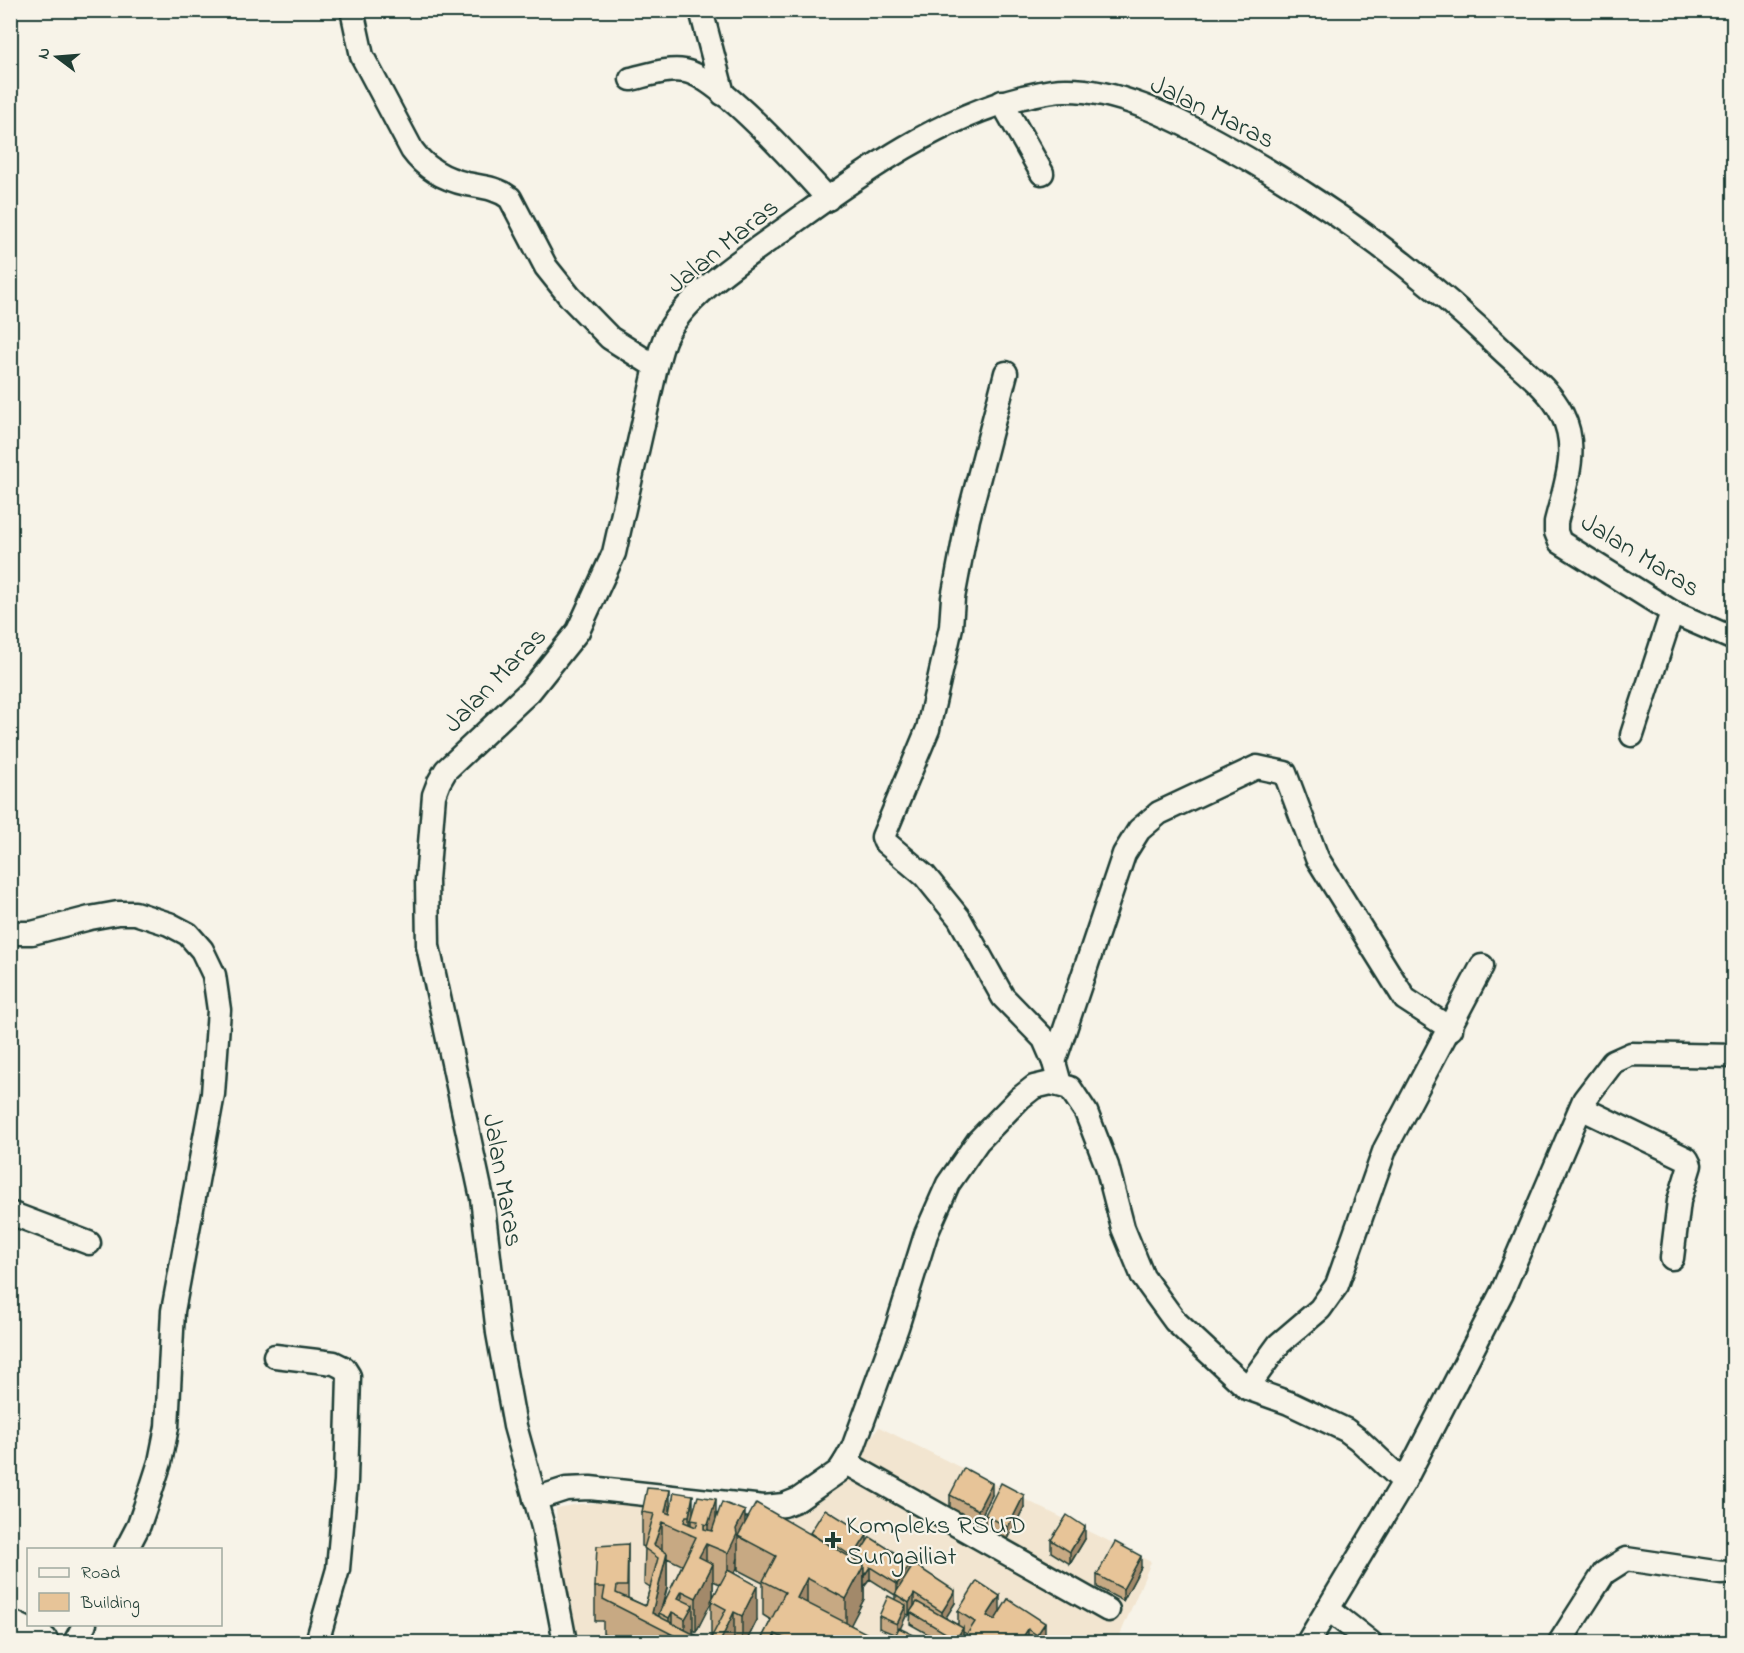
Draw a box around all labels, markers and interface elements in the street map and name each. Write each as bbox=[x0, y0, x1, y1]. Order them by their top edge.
north arrow bbox=[27, 27, 87, 87]
text: N bbox=[31, 45, 58, 62]
street label: Jalan Maras bbox=[1143, 66, 1281, 160]
street label: Jalan Maras bbox=[659, 189, 788, 304]
street label: Jalan Maras bbox=[1572, 504, 1707, 608]
street label: Jalan Maras bbox=[435, 619, 557, 743]
street label: Jalan Maras bbox=[471, 1111, 532, 1250]
place label: Kompleks RSUD Sungailiat bbox=[846, 1507, 1026, 1577]
marker: Kompleks RSUD Sungailiat bbox=[824, 1531, 842, 1549]
legend bbox=[27, 1548, 222, 1626]
text: Road bbox=[81, 1561, 120, 1587]
text: Building bbox=[80, 1591, 140, 1618]

